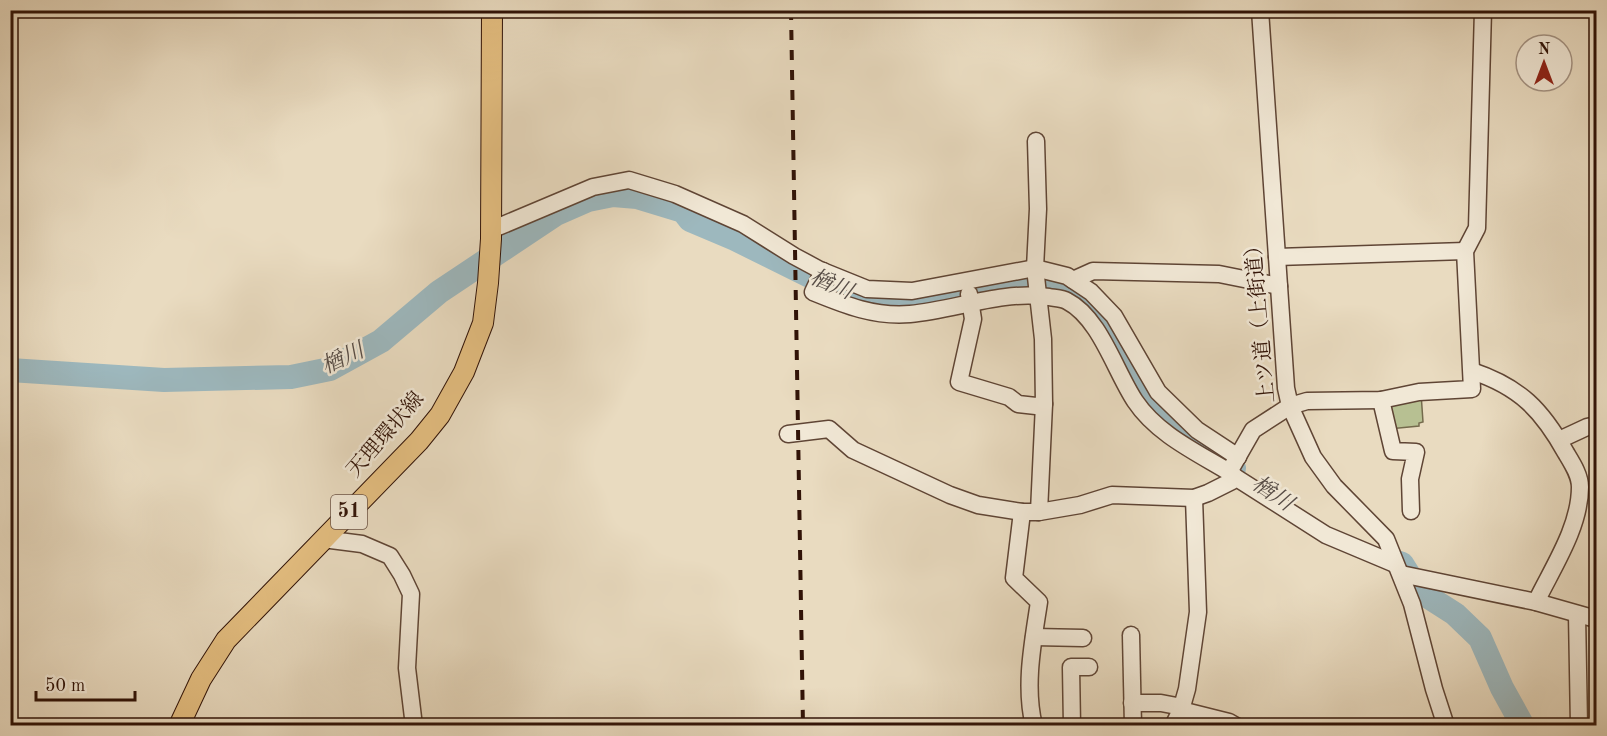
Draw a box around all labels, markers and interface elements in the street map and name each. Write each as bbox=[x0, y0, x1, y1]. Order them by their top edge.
north arrow bbox=[1514, 33, 1574, 93]
text: N bbox=[1538, 42, 1551, 58]
street label: 上ツ道（上街道） bbox=[1241, 234, 1279, 404]
water label: 楢川 bbox=[806, 264, 858, 305]
water label: 楢川 bbox=[318, 337, 369, 378]
street label: 天理環状線 bbox=[342, 387, 428, 482]
water label: 楢川 bbox=[1248, 471, 1299, 517]
road number: 51 bbox=[331, 495, 367, 529]
scale bar bbox=[36, 664, 135, 702]
text: 50 m bbox=[45, 677, 85, 695]

